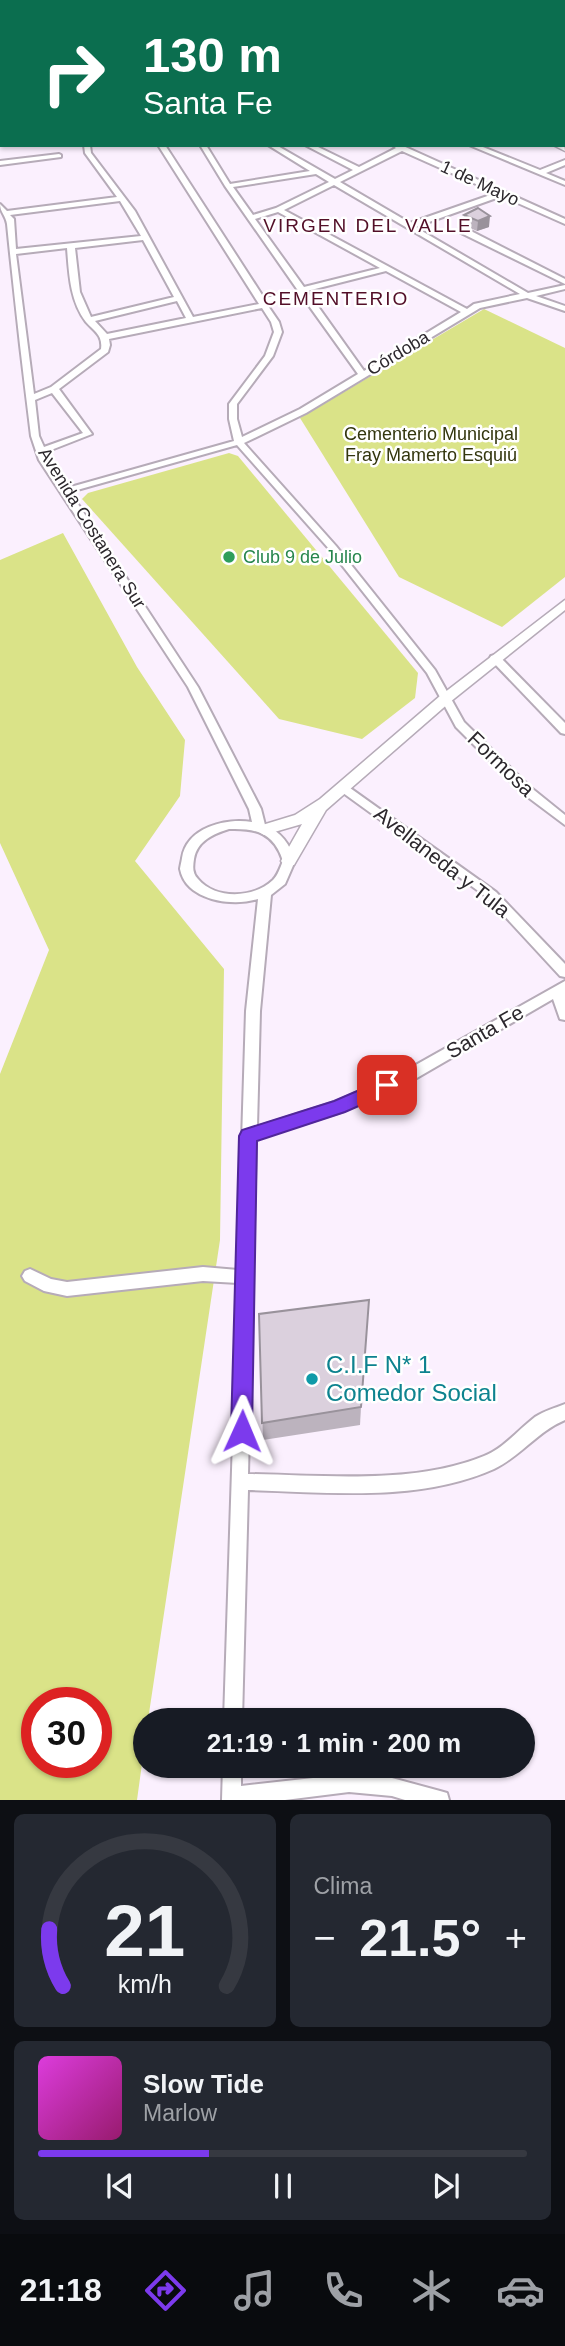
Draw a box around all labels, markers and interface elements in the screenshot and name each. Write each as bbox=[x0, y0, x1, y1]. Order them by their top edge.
icon: right bbox=[28, 28, 119, 119]
text: 130 m bbox=[143, 28, 282, 82]
text: Santa Fe bbox=[143, 85, 273, 121]
street label: 1 de Mayo bbox=[438, 156, 522, 210]
district label: VIRGEN DEL VALLE bbox=[263, 215, 473, 236]
district label: CEMENTERIO bbox=[263, 288, 409, 309]
street label: Córdoba bbox=[363, 326, 434, 379]
park label: Cementerio Municipal Fray Mamerto Esquiú bbox=[344, 424, 518, 465]
street label: Avenida Costanera Sur bbox=[34, 444, 150, 612]
place label: Club 9 de Julio bbox=[243, 547, 362, 567]
marker: Club 9 de Julio bbox=[221, 549, 237, 565]
street label: Formosa bbox=[464, 727, 539, 801]
street label: Avellaneda y Tula bbox=[370, 802, 515, 922]
street label: Santa Fe bbox=[442, 1000, 527, 1063]
pin bbox=[357, 1055, 417, 1115]
icon: arrive bbox=[368, 1066, 406, 1104]
place label: C.I.F N* 1 Comedor Social bbox=[326, 1351, 497, 1406]
marker: C.I.F N* 1 Comedor Social bbox=[304, 1371, 320, 1387]
position arrow bbox=[205, 1394, 279, 1468]
speed limit sign: 30 bbox=[21, 1687, 112, 1778]
text: 21:19 · 1 min · 200 m bbox=[207, 1728, 461, 1758]
text: Clima bbox=[314, 1873, 372, 1899]
text: 21 bbox=[104, 1891, 185, 1972]
text: 21.5° bbox=[359, 1909, 481, 1967]
text: − bbox=[314, 1917, 336, 1959]
text: + bbox=[505, 1917, 527, 1959]
text: km/h bbox=[118, 1970, 172, 1998]
text: Slow Tide bbox=[143, 2069, 264, 2099]
text: Marlow bbox=[143, 2100, 217, 2126]
icon: previous bbox=[101, 2167, 139, 2205]
icon: pause bbox=[264, 2167, 302, 2205]
icon: next bbox=[427, 2167, 465, 2205]
icon: directions bbox=[141, 2266, 190, 2315]
icon: music bbox=[230, 2266, 279, 2315]
icon: phone bbox=[319, 2266, 368, 2315]
icon: climate bbox=[407, 2266, 456, 2315]
icon: car bbox=[496, 2266, 545, 2315]
text: 21:18 bbox=[20, 2272, 102, 2308]

